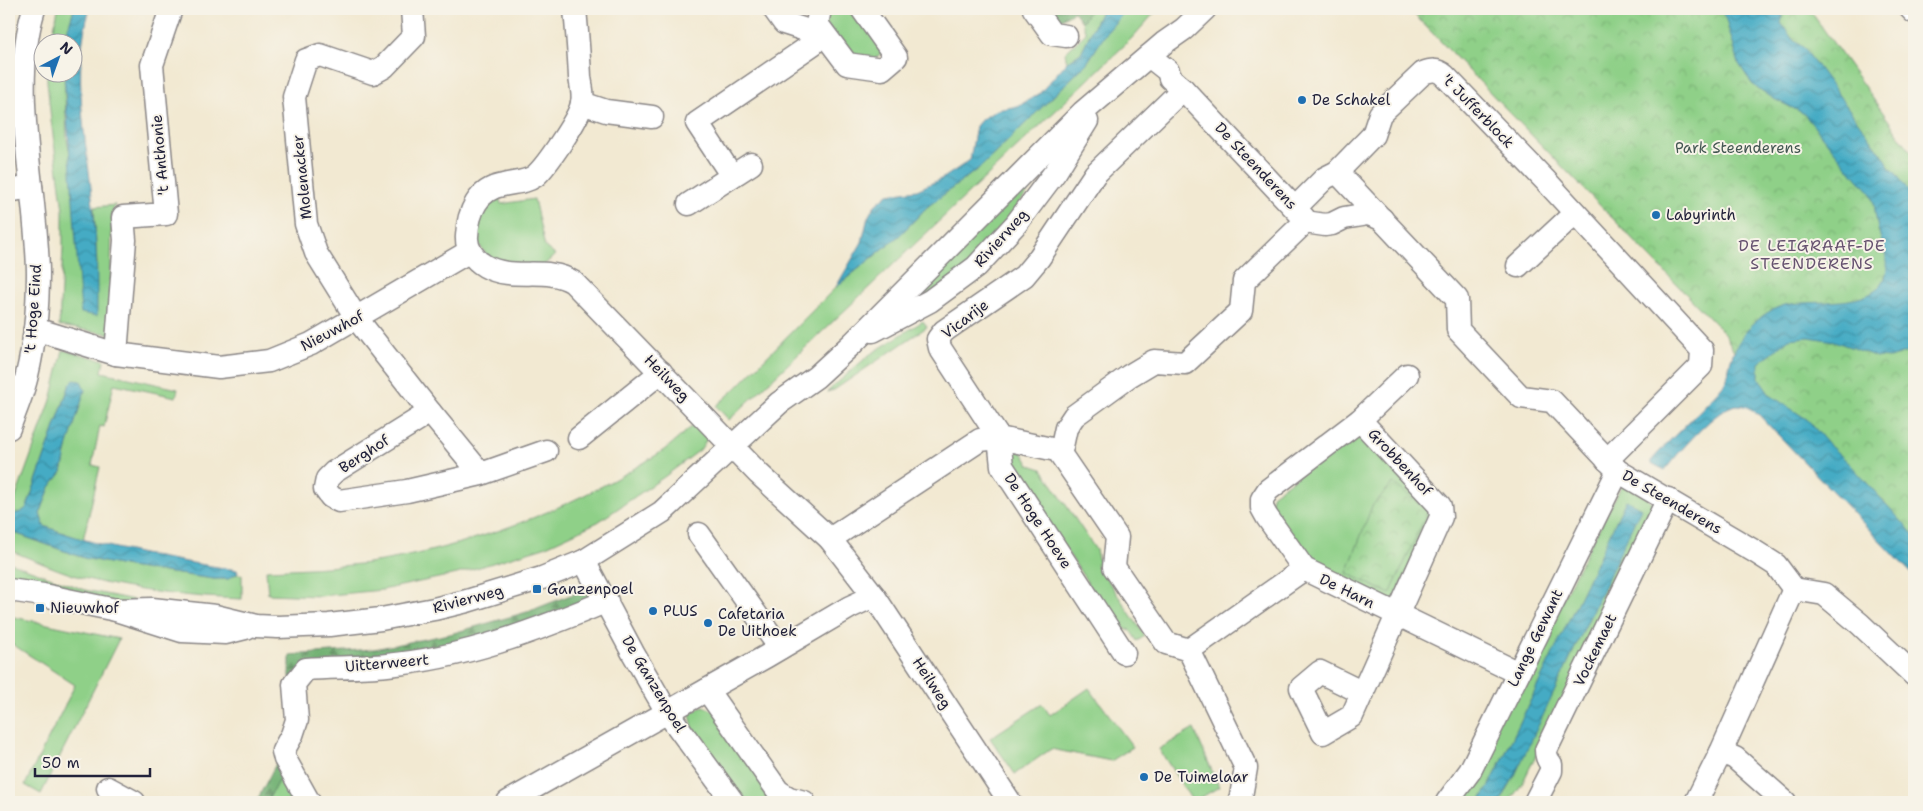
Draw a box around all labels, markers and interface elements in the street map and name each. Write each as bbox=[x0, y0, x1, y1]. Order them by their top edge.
north arrow bbox=[32, 32, 82, 82]
text: N bbox=[56, 38, 77, 59]
street label: 't Jufferblock bbox=[1437, 69, 1519, 153]
place label: De Schakel bbox=[1312, 90, 1391, 110]
marker: De Schakel bbox=[1296, 94, 1308, 106]
street label: 't Anthonie bbox=[147, 114, 173, 196]
street label: De Steenderens bbox=[1210, 118, 1302, 214]
street label: Molenacker bbox=[288, 134, 316, 220]
park label: Park Steenderens bbox=[1675, 138, 1801, 158]
street label: Rivierweg bbox=[970, 205, 1032, 271]
place label: Labyrinth bbox=[1666, 205, 1736, 225]
marker: Labyrinth bbox=[1650, 209, 1662, 221]
district label: DE LEIGRAAF-DE STEENDERENS bbox=[1738, 235, 1886, 274]
street label: 't Hoge Eind bbox=[20, 263, 46, 354]
street label: Vicarije bbox=[937, 295, 993, 343]
street label: Nieuwhof bbox=[297, 306, 368, 356]
street label: Heilweg bbox=[640, 350, 694, 406]
street label: Grobbenhof bbox=[1364, 424, 1437, 500]
street label: Berghof bbox=[335, 430, 393, 478]
street label: De Steenderens bbox=[1618, 465, 1726, 539]
street label: De Hoge Hoeve bbox=[1000, 469, 1076, 573]
street label: De Harn bbox=[1316, 569, 1378, 613]
place label: Ganzenpoel bbox=[547, 579, 634, 599]
street label: Rivierweg bbox=[431, 580, 505, 618]
marker: Ganzenpoel bbox=[531, 583, 543, 595]
street label: Lange Gewant bbox=[1503, 586, 1567, 690]
place label: Nieuwhof bbox=[50, 598, 120, 618]
place label: PLUS bbox=[663, 601, 698, 621]
marker: Nieuwhof bbox=[34, 602, 46, 614]
place label: Cafetaria De Uithoek bbox=[718, 604, 797, 641]
marker: PLUS bbox=[647, 605, 659, 617]
street label: Vockemaet bbox=[1569, 610, 1621, 690]
marker: Cafetaria De Uithoek bbox=[702, 617, 714, 629]
street label: De Ganzenpoel bbox=[617, 632, 691, 736]
street label: Uitterweert bbox=[344, 649, 430, 677]
street label: Heilweg bbox=[908, 653, 956, 713]
scale bar bbox=[35, 746, 150, 778]
text: 50 m bbox=[42, 753, 80, 773]
place label: De Tuimelaar bbox=[1154, 767, 1249, 787]
marker: De Tuimelaar bbox=[1138, 771, 1150, 783]

